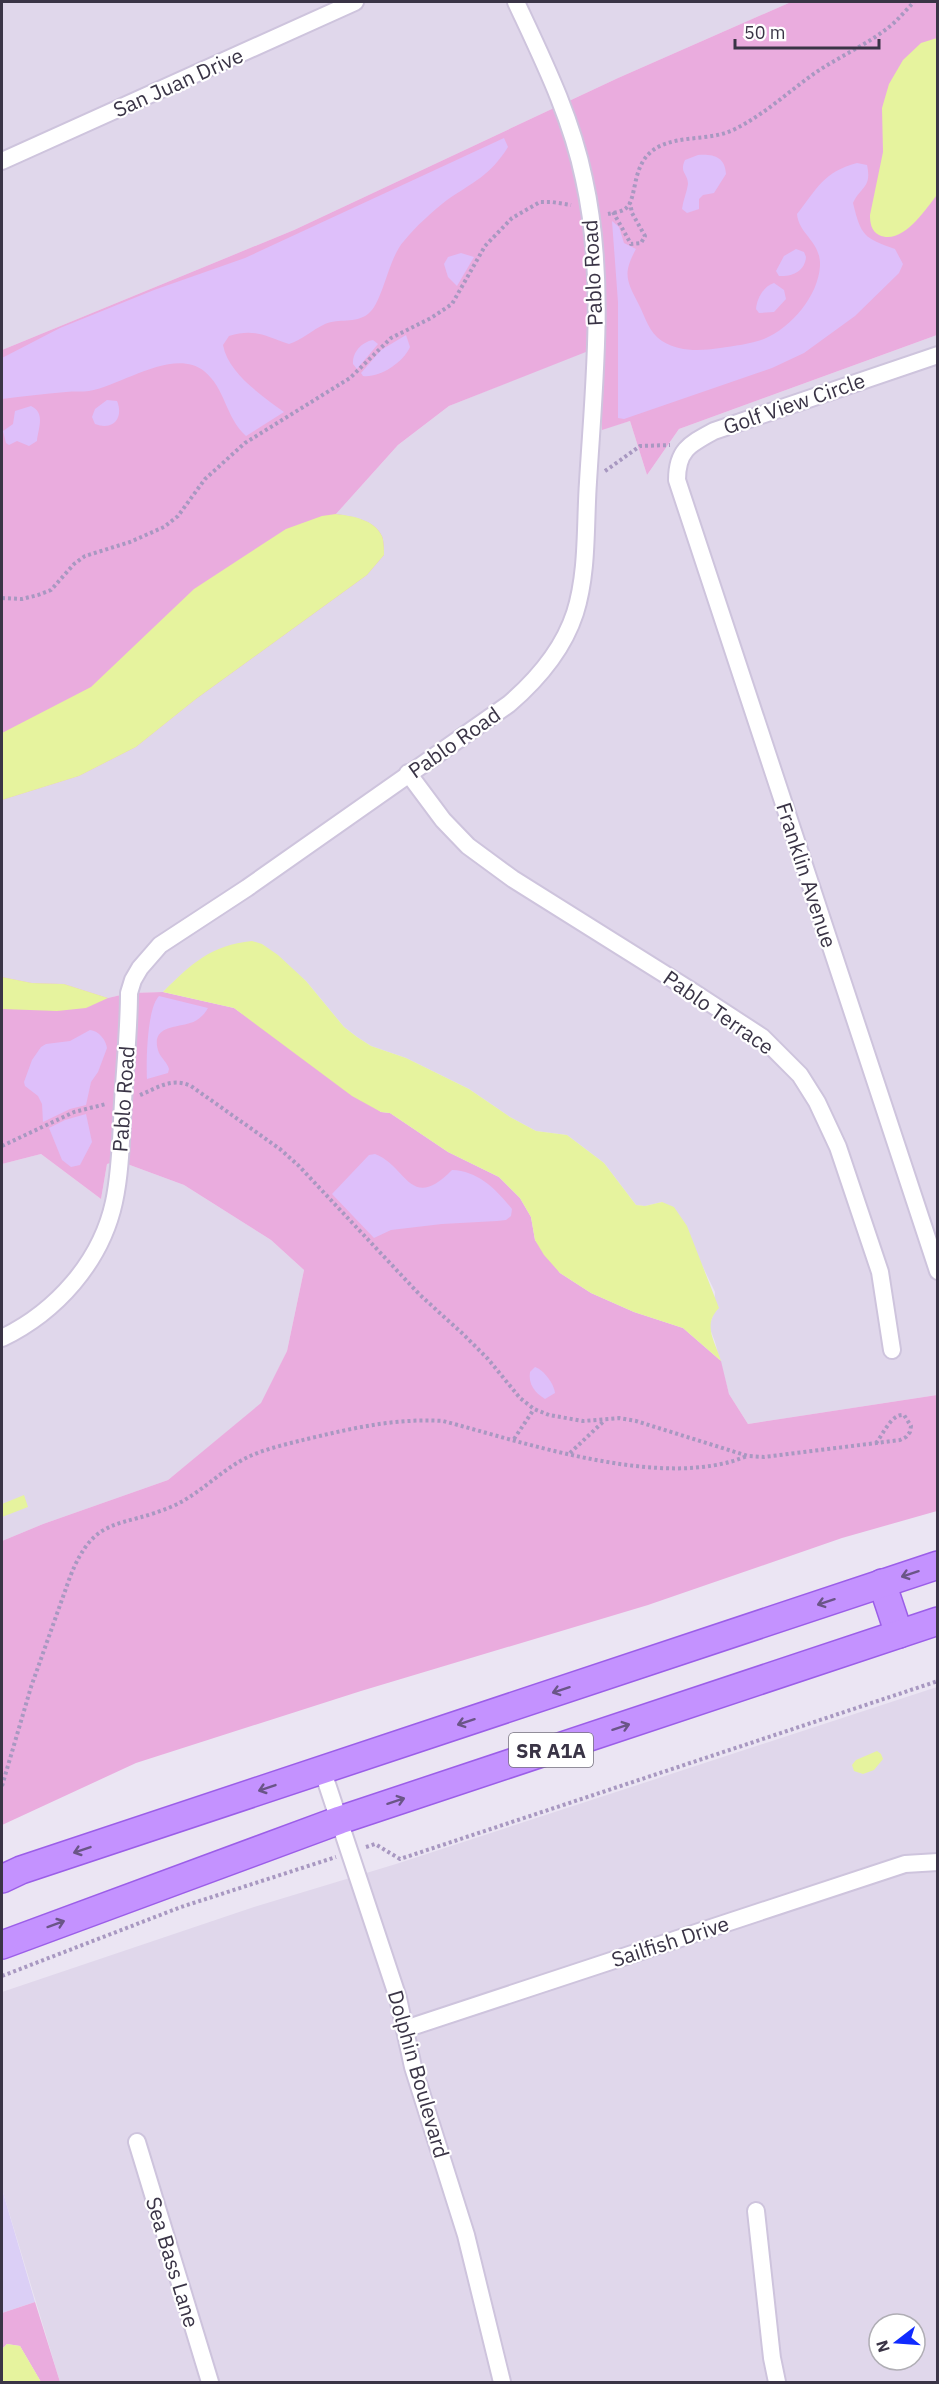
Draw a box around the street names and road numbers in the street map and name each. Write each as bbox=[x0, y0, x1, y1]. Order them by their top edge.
street label: San Juan Drive bbox=[108, 41, 248, 123]
street label: Pablo Road bbox=[575, 219, 609, 327]
street label: Golf View Circle bbox=[719, 366, 869, 440]
street label: Pablo Road bbox=[402, 700, 506, 784]
street label: Franklin Avenue bbox=[770, 799, 844, 951]
street label: Pablo Terrace bbox=[658, 964, 780, 1060]
street label: Pablo Road bbox=[105, 1045, 141, 1153]
road number: SR A1A bbox=[509, 1733, 593, 1767]
street label: Sailfish Drive bbox=[608, 1909, 732, 1973]
street label: Dolphin Boulevard bbox=[382, 1987, 456, 2161]
street label: Sea Bass Lane bbox=[140, 2193, 206, 2331]

